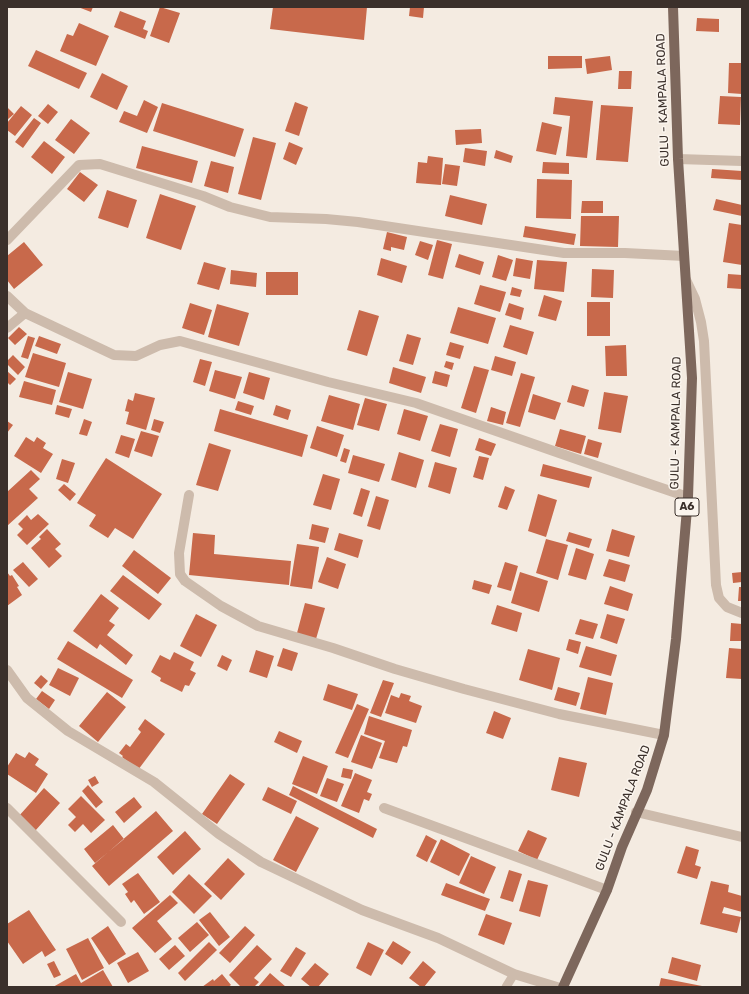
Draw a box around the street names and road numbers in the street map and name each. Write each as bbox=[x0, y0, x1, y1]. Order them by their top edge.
street label: GULU - KAMPALA ROAD bbox=[653, 33, 673, 167]
street label: GULU - KAMPALA ROAD bbox=[668, 356, 684, 490]
road number: A6 bbox=[675, 498, 699, 516]
street label: GULU - KAMPALA ROAD bbox=[592, 743, 654, 873]

